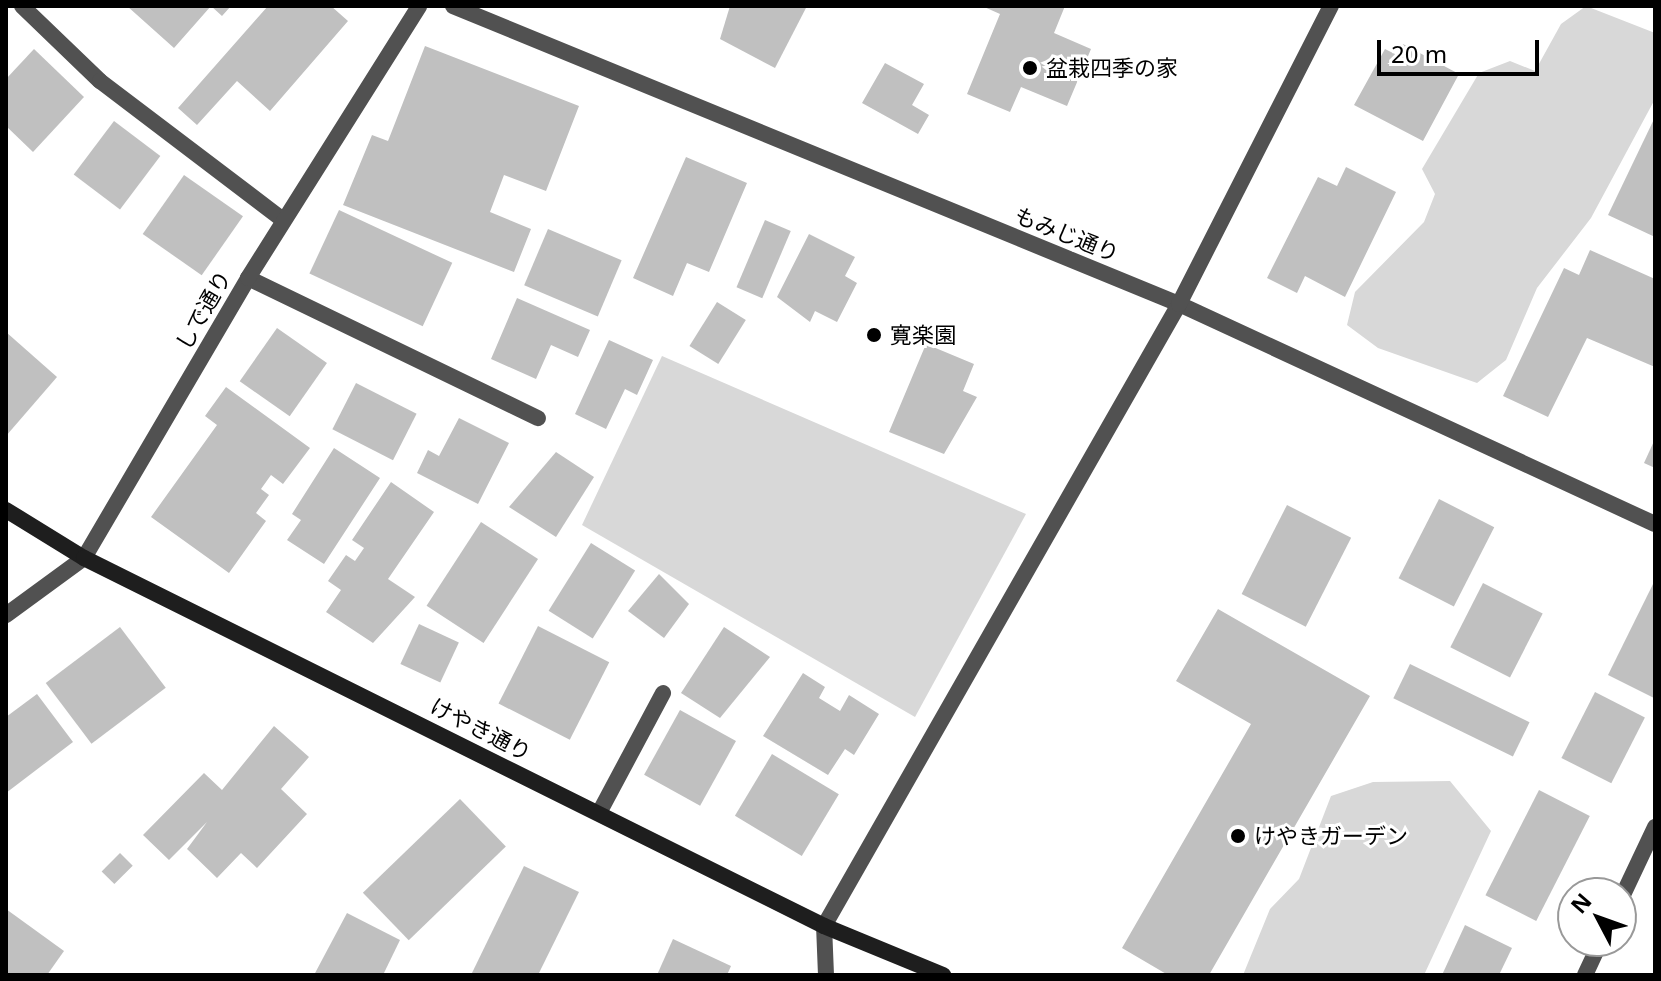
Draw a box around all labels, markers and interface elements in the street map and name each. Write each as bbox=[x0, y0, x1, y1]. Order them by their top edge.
scale bar bbox=[1381, 24, 1543, 74]
text: 20 m bbox=[1391, 37, 1447, 70]
place label: 盆栽四季の家 bbox=[1046, 55, 1178, 81]
marker: 盆栽四季の家 bbox=[1021, 59, 1039, 77]
street label: もみじ通り bbox=[1011, 201, 1123, 267]
street label: しで通り bbox=[170, 265, 236, 355]
place label: 寛楽園 bbox=[890, 322, 956, 348]
marker: 寛楽園 bbox=[865, 326, 883, 344]
street label: けやき通り bbox=[426, 692, 536, 766]
place label: けやきガーデン bbox=[1254, 823, 1408, 849]
marker: けやきガーデン bbox=[1229, 827, 1247, 845]
north arrow bbox=[1557, 877, 1637, 957]
text: N bbox=[1563, 886, 1598, 919]

